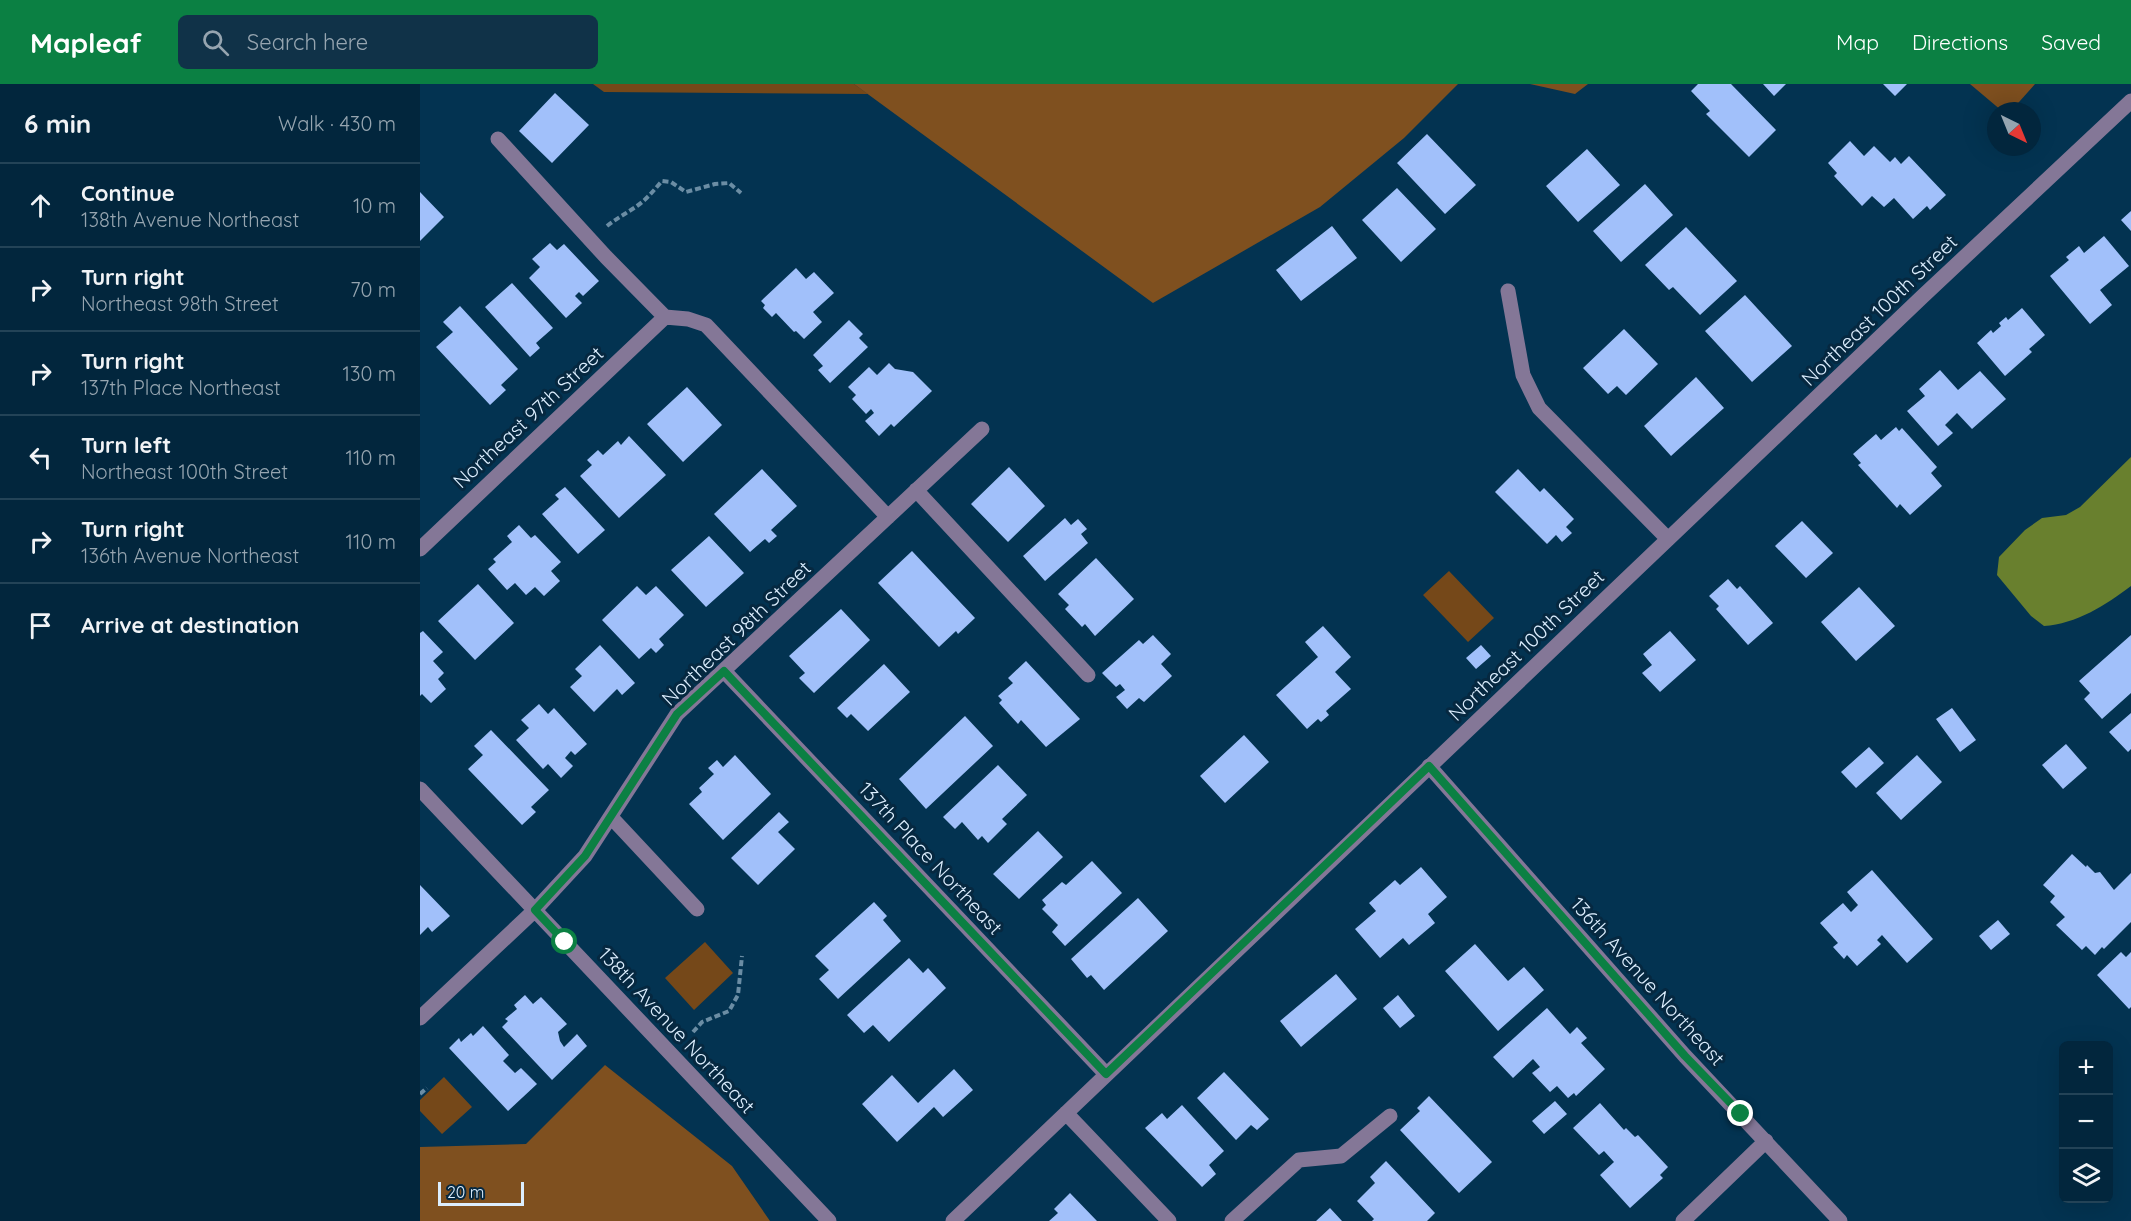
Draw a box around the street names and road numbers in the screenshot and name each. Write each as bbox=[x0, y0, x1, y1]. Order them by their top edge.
street label: Northeast 100th Street bbox=[1796, 229, 1962, 391]
street label: Northeast 97th Street bbox=[448, 341, 609, 493]
street label: Northeast 98th Street bbox=[656, 555, 816, 711]
street label: Northeast 100th Street bbox=[1443, 564, 1609, 726]
street label: 137th Place Northeast bbox=[854, 776, 1008, 940]
street label: 136th Avenue Northeast bbox=[1566, 892, 1730, 1071]
street label: 138th Avenue Northeast bbox=[593, 942, 761, 1119]

